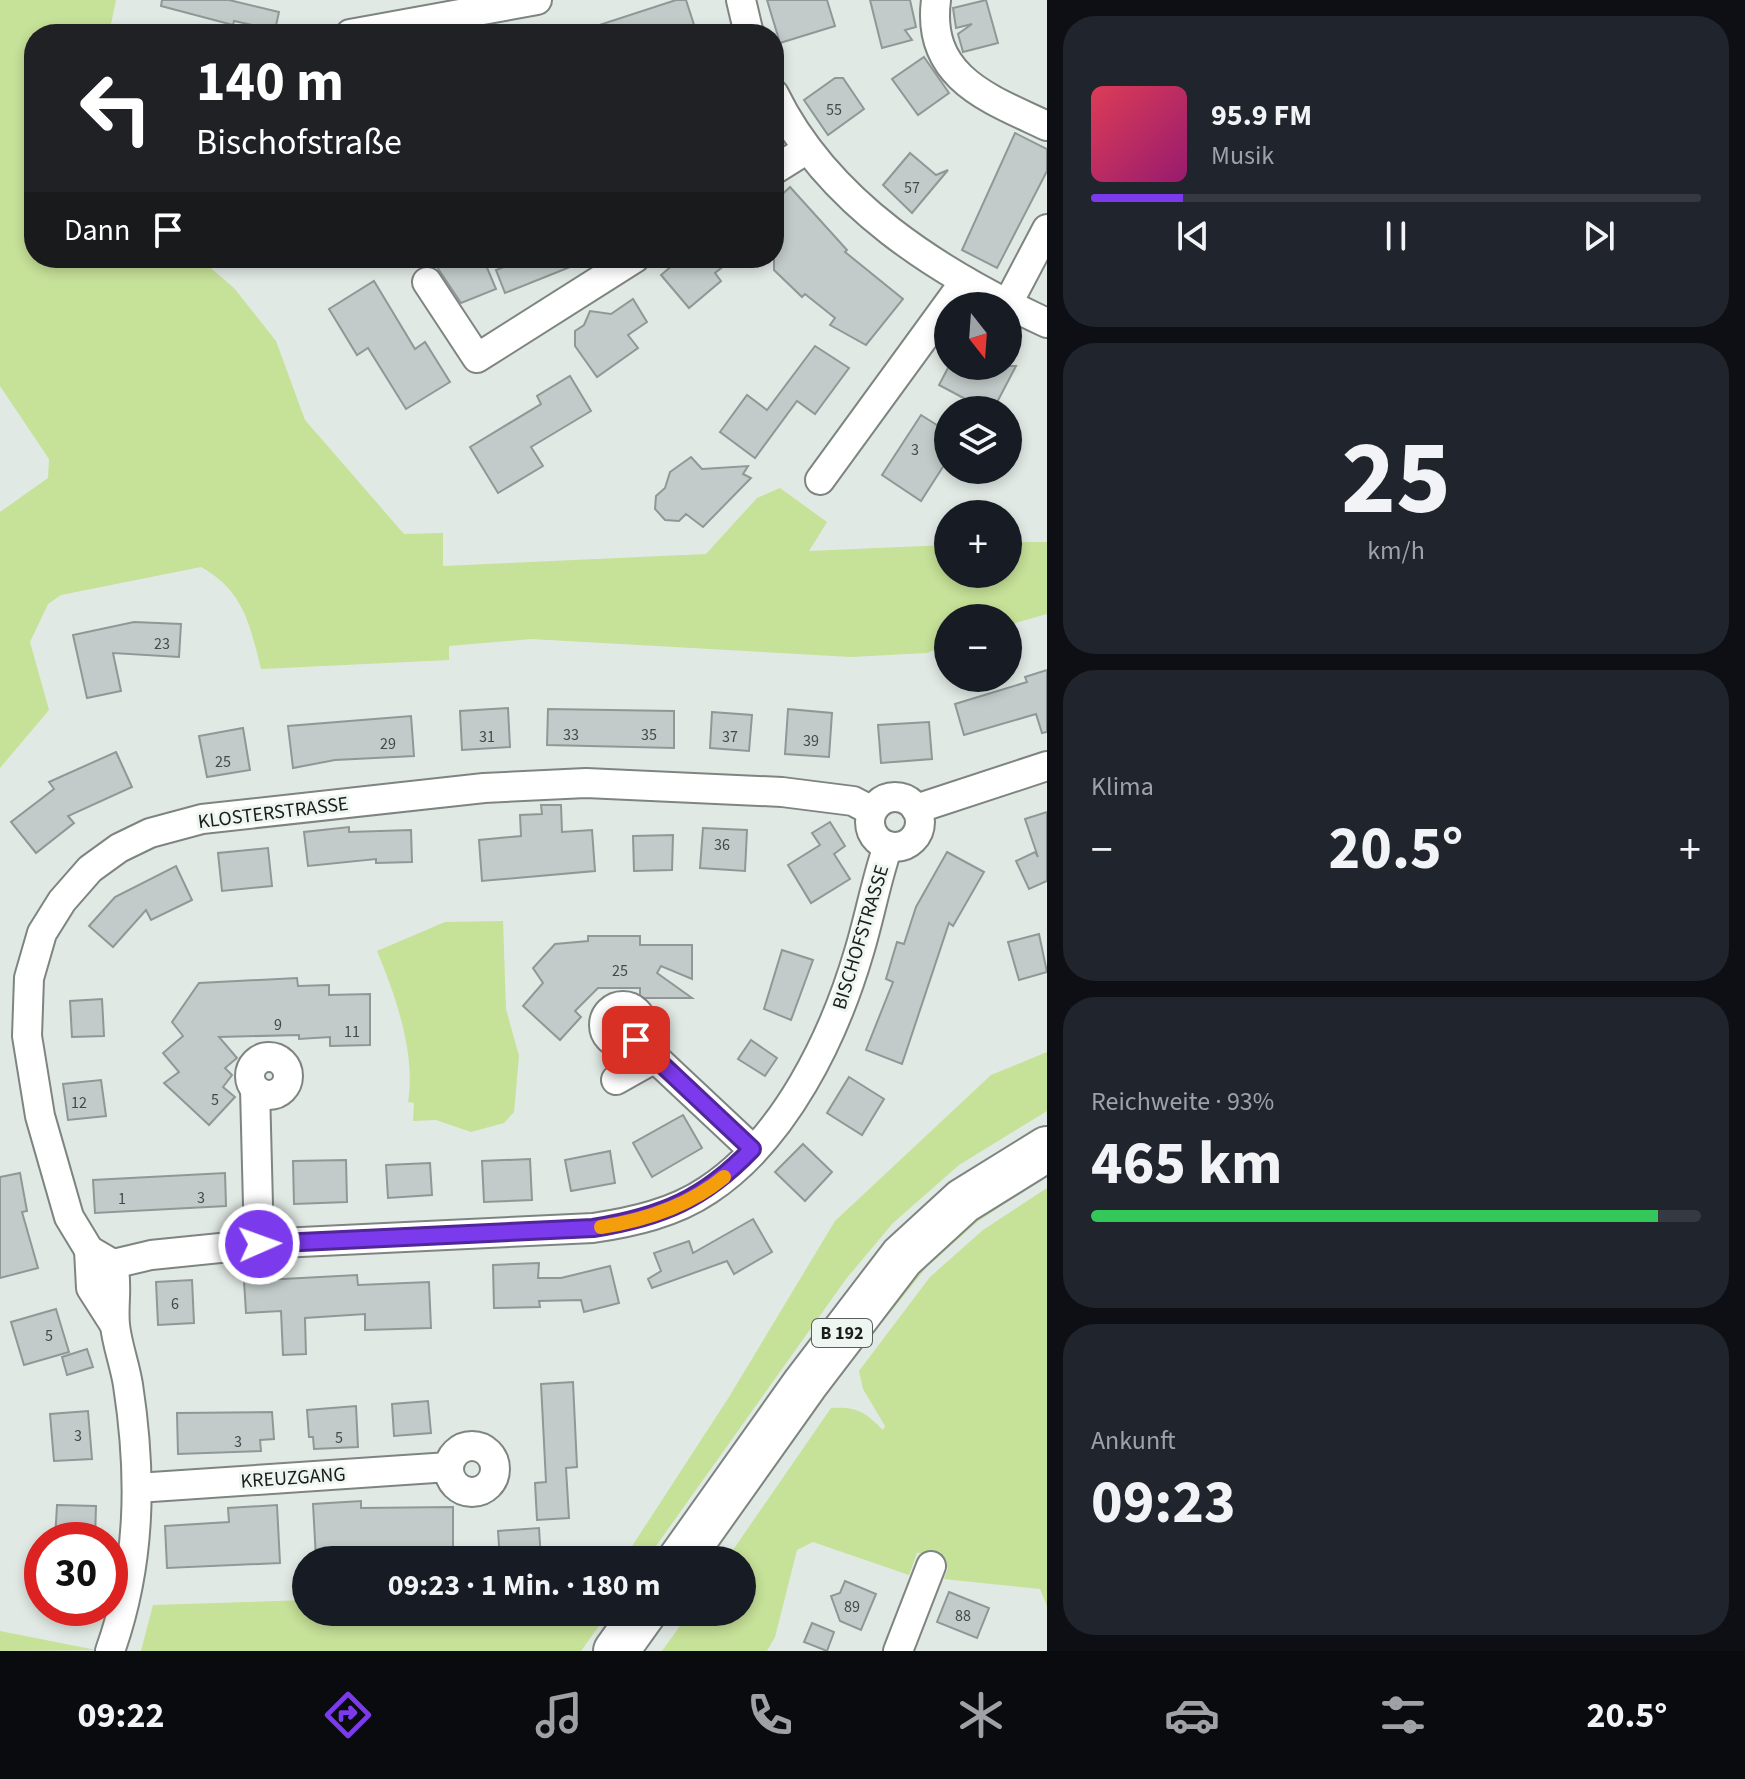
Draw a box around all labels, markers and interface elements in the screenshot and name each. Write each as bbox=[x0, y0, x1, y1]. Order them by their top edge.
text: 140 m bbox=[196, 43, 344, 122]
icon: left bbox=[64, 56, 168, 160]
text: 95.9 FM bbox=[1211, 94, 1312, 137]
house number: 55 bbox=[826, 99, 842, 121]
text: Bischofstraße bbox=[196, 117, 402, 168]
text: Musik bbox=[1211, 137, 1274, 174]
house number: 57 bbox=[904, 177, 920, 199]
icon: arrive bbox=[146, 208, 190, 252]
text: Dann bbox=[64, 209, 130, 252]
icon: previous bbox=[1171, 214, 1215, 258]
icon: pause bbox=[1374, 214, 1418, 258]
icon: next bbox=[1577, 214, 1621, 258]
north arrow bbox=[934, 292, 1022, 380]
map controls bbox=[934, 292, 1022, 692]
button: layers bbox=[934, 396, 1022, 484]
text: 25 bbox=[1341, 406, 1451, 554]
house number: 3 bbox=[911, 439, 919, 461]
button: + bbox=[934, 500, 1022, 588]
text: km/h bbox=[1367, 532, 1425, 569]
button: − bbox=[934, 604, 1022, 692]
house number: 23 bbox=[154, 633, 170, 655]
house number: 33 bbox=[563, 724, 579, 746]
house number: 35 bbox=[641, 724, 657, 746]
house number: 31 bbox=[479, 726, 495, 748]
house number: 37 bbox=[722, 726, 738, 748]
house number: 39 bbox=[803, 730, 819, 752]
house number: 29 bbox=[380, 733, 396, 755]
house number: 25 bbox=[215, 751, 231, 773]
text: Klima bbox=[1091, 768, 1154, 805]
street label: KLOSTERSTRASSE bbox=[196, 790, 350, 836]
text: 20.5° bbox=[1329, 807, 1463, 892]
text: − bbox=[1091, 819, 1113, 882]
text: + bbox=[1679, 819, 1701, 882]
house number: 36 bbox=[714, 834, 730, 856]
street label: BISCHOFSTRASSE bbox=[826, 862, 896, 1013]
house number: 25 bbox=[612, 960, 628, 982]
pin bbox=[602, 1006, 670, 1074]
house number: 9 bbox=[274, 1014, 282, 1036]
icon: arrive bbox=[614, 1018, 658, 1062]
house number: 11 bbox=[344, 1021, 360, 1043]
text: Reichweite · 93% bbox=[1091, 1083, 1274, 1120]
house number: 5 bbox=[211, 1089, 219, 1111]
house number: 12 bbox=[71, 1092, 87, 1114]
text: 465 km bbox=[1091, 1122, 1282, 1207]
house number: 3 bbox=[197, 1187, 205, 1209]
house number: 1 bbox=[118, 1188, 126, 1210]
position arrow bbox=[217, 1202, 301, 1286]
house number: 6 bbox=[171, 1293, 179, 1315]
road number: B 192 bbox=[812, 1319, 872, 1347]
house number: 5 bbox=[45, 1325, 53, 1347]
text: Ankunft bbox=[1091, 1422, 1176, 1459]
house number: 3 bbox=[74, 1425, 82, 1447]
house number: 5 bbox=[335, 1427, 343, 1449]
house number: 3 bbox=[234, 1431, 242, 1453]
street label: KREUZGANG bbox=[240, 1460, 347, 1496]
text: 09:23 bbox=[1091, 1461, 1236, 1546]
speed limit sign: 30 bbox=[24, 1522, 128, 1626]
text: 09:23 · 1 Min. · 180 m bbox=[388, 1564, 660, 1607]
house number: 89 bbox=[844, 1596, 860, 1618]
house number: 88 bbox=[955, 1605, 971, 1627]
icon: directions bbox=[320, 1687, 376, 1743]
icon: music bbox=[531, 1687, 587, 1743]
icon: phone bbox=[742, 1687, 798, 1743]
icon: climate bbox=[953, 1687, 1009, 1743]
icon: car bbox=[1164, 1687, 1220, 1743]
icon: filters bbox=[1375, 1687, 1431, 1743]
text: 09:22 bbox=[78, 1690, 164, 1741]
text: 20.5° bbox=[1586, 1690, 1667, 1741]

